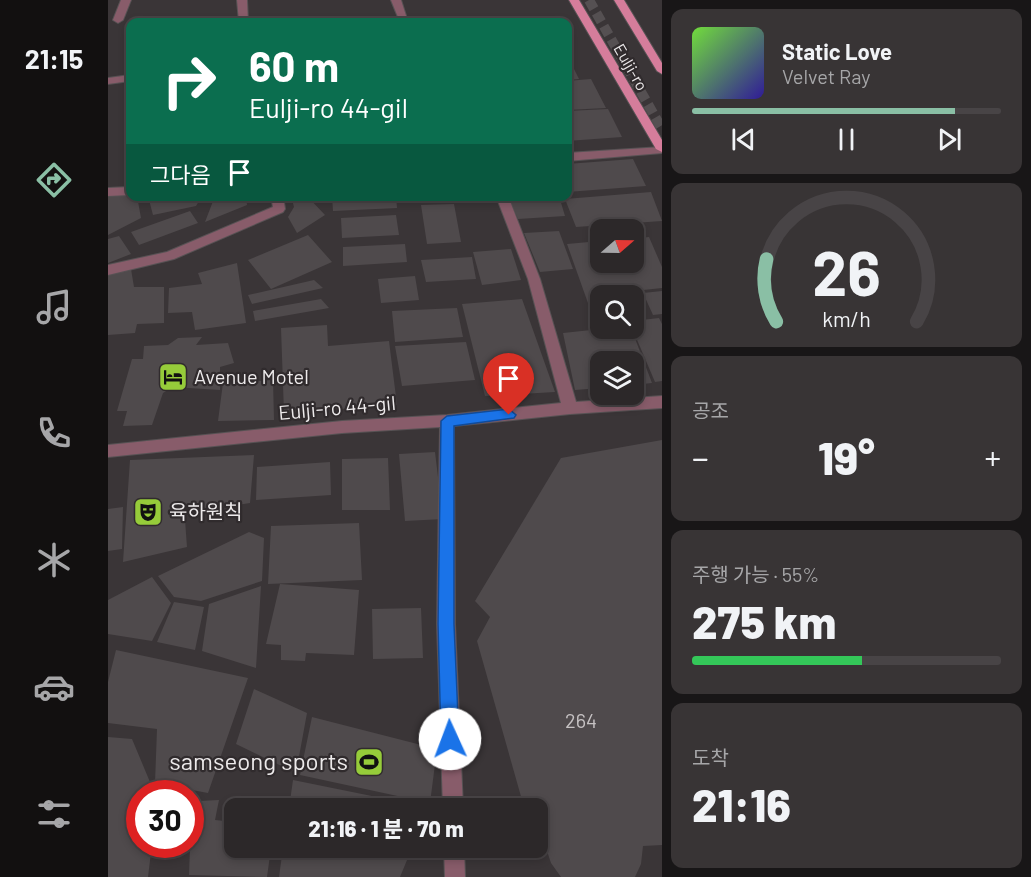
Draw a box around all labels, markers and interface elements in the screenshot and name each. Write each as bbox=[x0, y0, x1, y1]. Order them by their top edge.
text: Static Love bbox=[782, 38, 892, 64]
text: 60 m bbox=[249, 40, 339, 90]
street label: Eulji-ro bbox=[611, 40, 652, 93]
text: 21:15 bbox=[25, 42, 83, 74]
icon: right bbox=[150, 42, 228, 120]
text: Velvet Ray bbox=[782, 64, 871, 88]
text: Eulji-ro 44-gil bbox=[249, 91, 408, 123]
icon: previous bbox=[727, 123, 760, 156]
icon: pause bbox=[830, 123, 863, 156]
icon: next bbox=[933, 123, 966, 156]
icon: arrive bbox=[223, 156, 256, 189]
icon: directions bbox=[33, 159, 75, 201]
text: 그다음 bbox=[150, 161, 211, 187]
north arrow bbox=[590, 219, 644, 273]
map controls bbox=[590, 219, 644, 405]
text: 26 bbox=[812, 234, 881, 308]
button: search bbox=[590, 285, 644, 339]
icon: music bbox=[33, 286, 75, 328]
text: km/h bbox=[822, 306, 871, 331]
button: layers bbox=[590, 351, 644, 405]
pin bbox=[483, 353, 534, 415]
hotel icon: Avenue Motel bbox=[157, 361, 189, 393]
icon: arrive bbox=[492, 362, 525, 395]
place label: Avenue Motel bbox=[194, 364, 309, 388]
street label: Eulji-ro 44-gil bbox=[277, 390, 397, 424]
text: 공조 bbox=[692, 398, 729, 422]
icon: phone bbox=[33, 412, 75, 454]
text: 19° bbox=[818, 430, 875, 484]
text: − bbox=[692, 437, 709, 477]
text: + bbox=[985, 437, 1001, 477]
theatre icon: 육하원칙 bbox=[132, 496, 164, 528]
place label: 육하원칙 bbox=[169, 499, 243, 523]
icon: climate bbox=[33, 539, 75, 581]
text: 주행 가능 · 55% bbox=[692, 562, 819, 586]
text: 275 km bbox=[692, 594, 836, 648]
icon: car bbox=[33, 666, 75, 708]
position arrow bbox=[418, 707, 482, 771]
house number: 264 bbox=[565, 708, 597, 732]
text: 도착 bbox=[692, 745, 729, 769]
place label: samseong sports bbox=[169, 746, 348, 775]
sports icon: samseong sports bbox=[353, 746, 385, 778]
text: 21:16 bbox=[692, 777, 791, 831]
speed limit sign: 30 bbox=[126, 780, 204, 858]
icon: filters bbox=[33, 793, 75, 835]
text: 21:16 · 1 분 · 70 m bbox=[308, 815, 464, 841]

